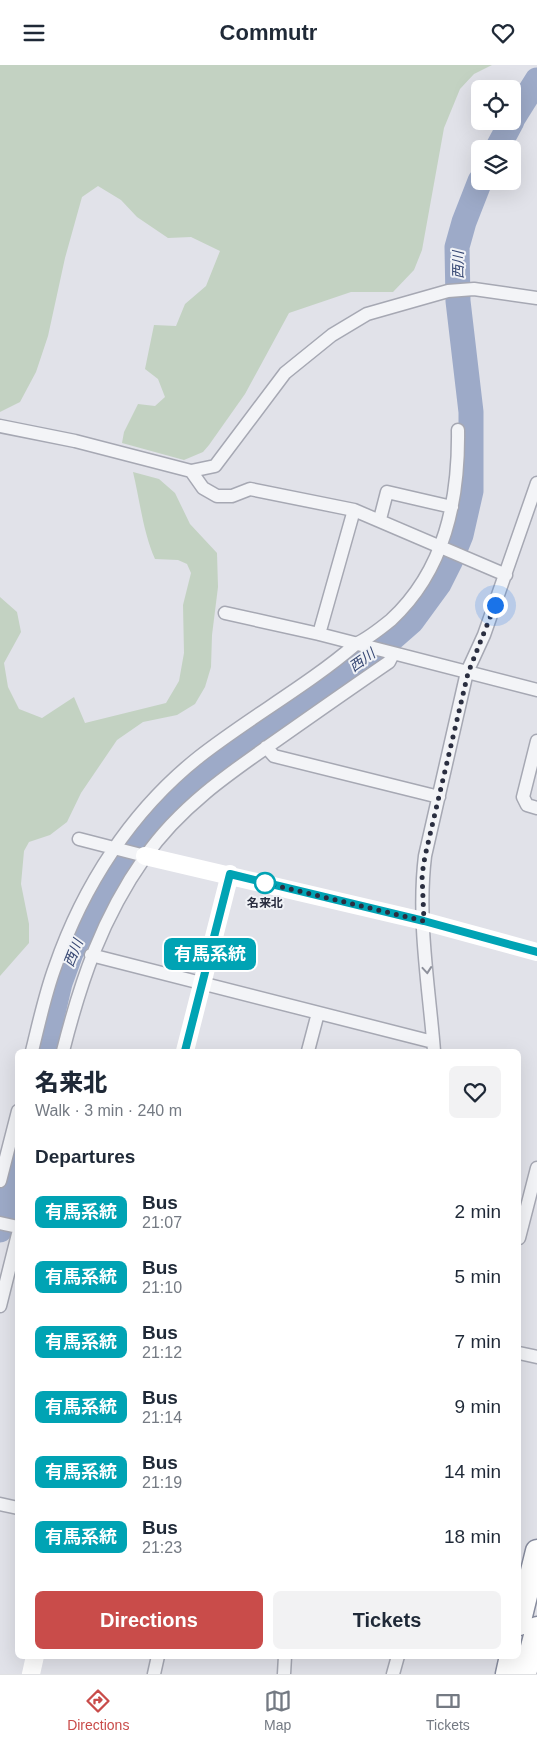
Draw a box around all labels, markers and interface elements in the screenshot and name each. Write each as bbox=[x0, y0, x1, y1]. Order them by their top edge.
icon: menu bbox=[20, 19, 48, 47]
icon: heart bbox=[489, 19, 517, 47]
text: Commutr bbox=[220, 20, 317, 45]
map controls bbox=[471, 80, 521, 190]
button: locate bbox=[471, 80, 521, 130]
button: layers bbox=[471, 140, 521, 190]
water label: 西川 bbox=[450, 249, 466, 279]
your location bbox=[483, 593, 508, 618]
water label: 西川 bbox=[346, 644, 380, 675]
marker: 名来北 bbox=[254, 872, 276, 894]
place label: 名来北 bbox=[247, 896, 283, 910]
water label: 西川 bbox=[60, 935, 86, 969]
line badge: 有馬系統 bbox=[175, 938, 245, 970]
text: 有馬系統 bbox=[174, 944, 246, 964]
one-way arrow bbox=[421, 966, 432, 974]
button: heart bbox=[449, 1066, 501, 1118]
text: 名来北 bbox=[35, 1069, 107, 1096]
text: Walk · 3 min · 240 m bbox=[35, 1102, 182, 1119]
text: Departures bbox=[35, 1146, 135, 1167]
text: Bus bbox=[142, 1192, 178, 1213]
text: 2 min bbox=[455, 1201, 501, 1222]
text: 有馬系統 bbox=[45, 1202, 117, 1222]
text: 21:07 bbox=[142, 1214, 182, 1231]
text: Bus bbox=[142, 1257, 178, 1278]
text: 5 min bbox=[455, 1266, 501, 1287]
text: 有馬系統 bbox=[45, 1267, 117, 1287]
text: 21:10 bbox=[142, 1279, 182, 1296]
text: Bus bbox=[142, 1322, 178, 1343]
text: 7 min bbox=[455, 1331, 501, 1352]
text: 有馬系統 bbox=[45, 1332, 117, 1352]
text: 21:12 bbox=[142, 1344, 182, 1361]
text: Bus bbox=[142, 1387, 178, 1408]
text: 9 min bbox=[455, 1396, 501, 1417]
text: 有馬系統 bbox=[45, 1397, 117, 1417]
text: 21:14 bbox=[142, 1409, 182, 1426]
text: Bus bbox=[142, 1452, 178, 1473]
text: 14 min bbox=[444, 1461, 501, 1482]
text: 有馬系統 bbox=[45, 1462, 117, 1482]
text: 21:19 bbox=[142, 1474, 182, 1491]
text: Bus bbox=[142, 1517, 178, 1538]
text: 18 min bbox=[444, 1526, 501, 1547]
text: 有馬系統 bbox=[45, 1527, 117, 1547]
text: 21:23 bbox=[142, 1539, 182, 1556]
button: Directions bbox=[35, 1591, 263, 1649]
button: Tickets bbox=[273, 1591, 501, 1649]
tab: Directions bbox=[67, 1687, 129, 1733]
tab: Map bbox=[264, 1687, 292, 1733]
tab: Tickets bbox=[426, 1687, 470, 1733]

